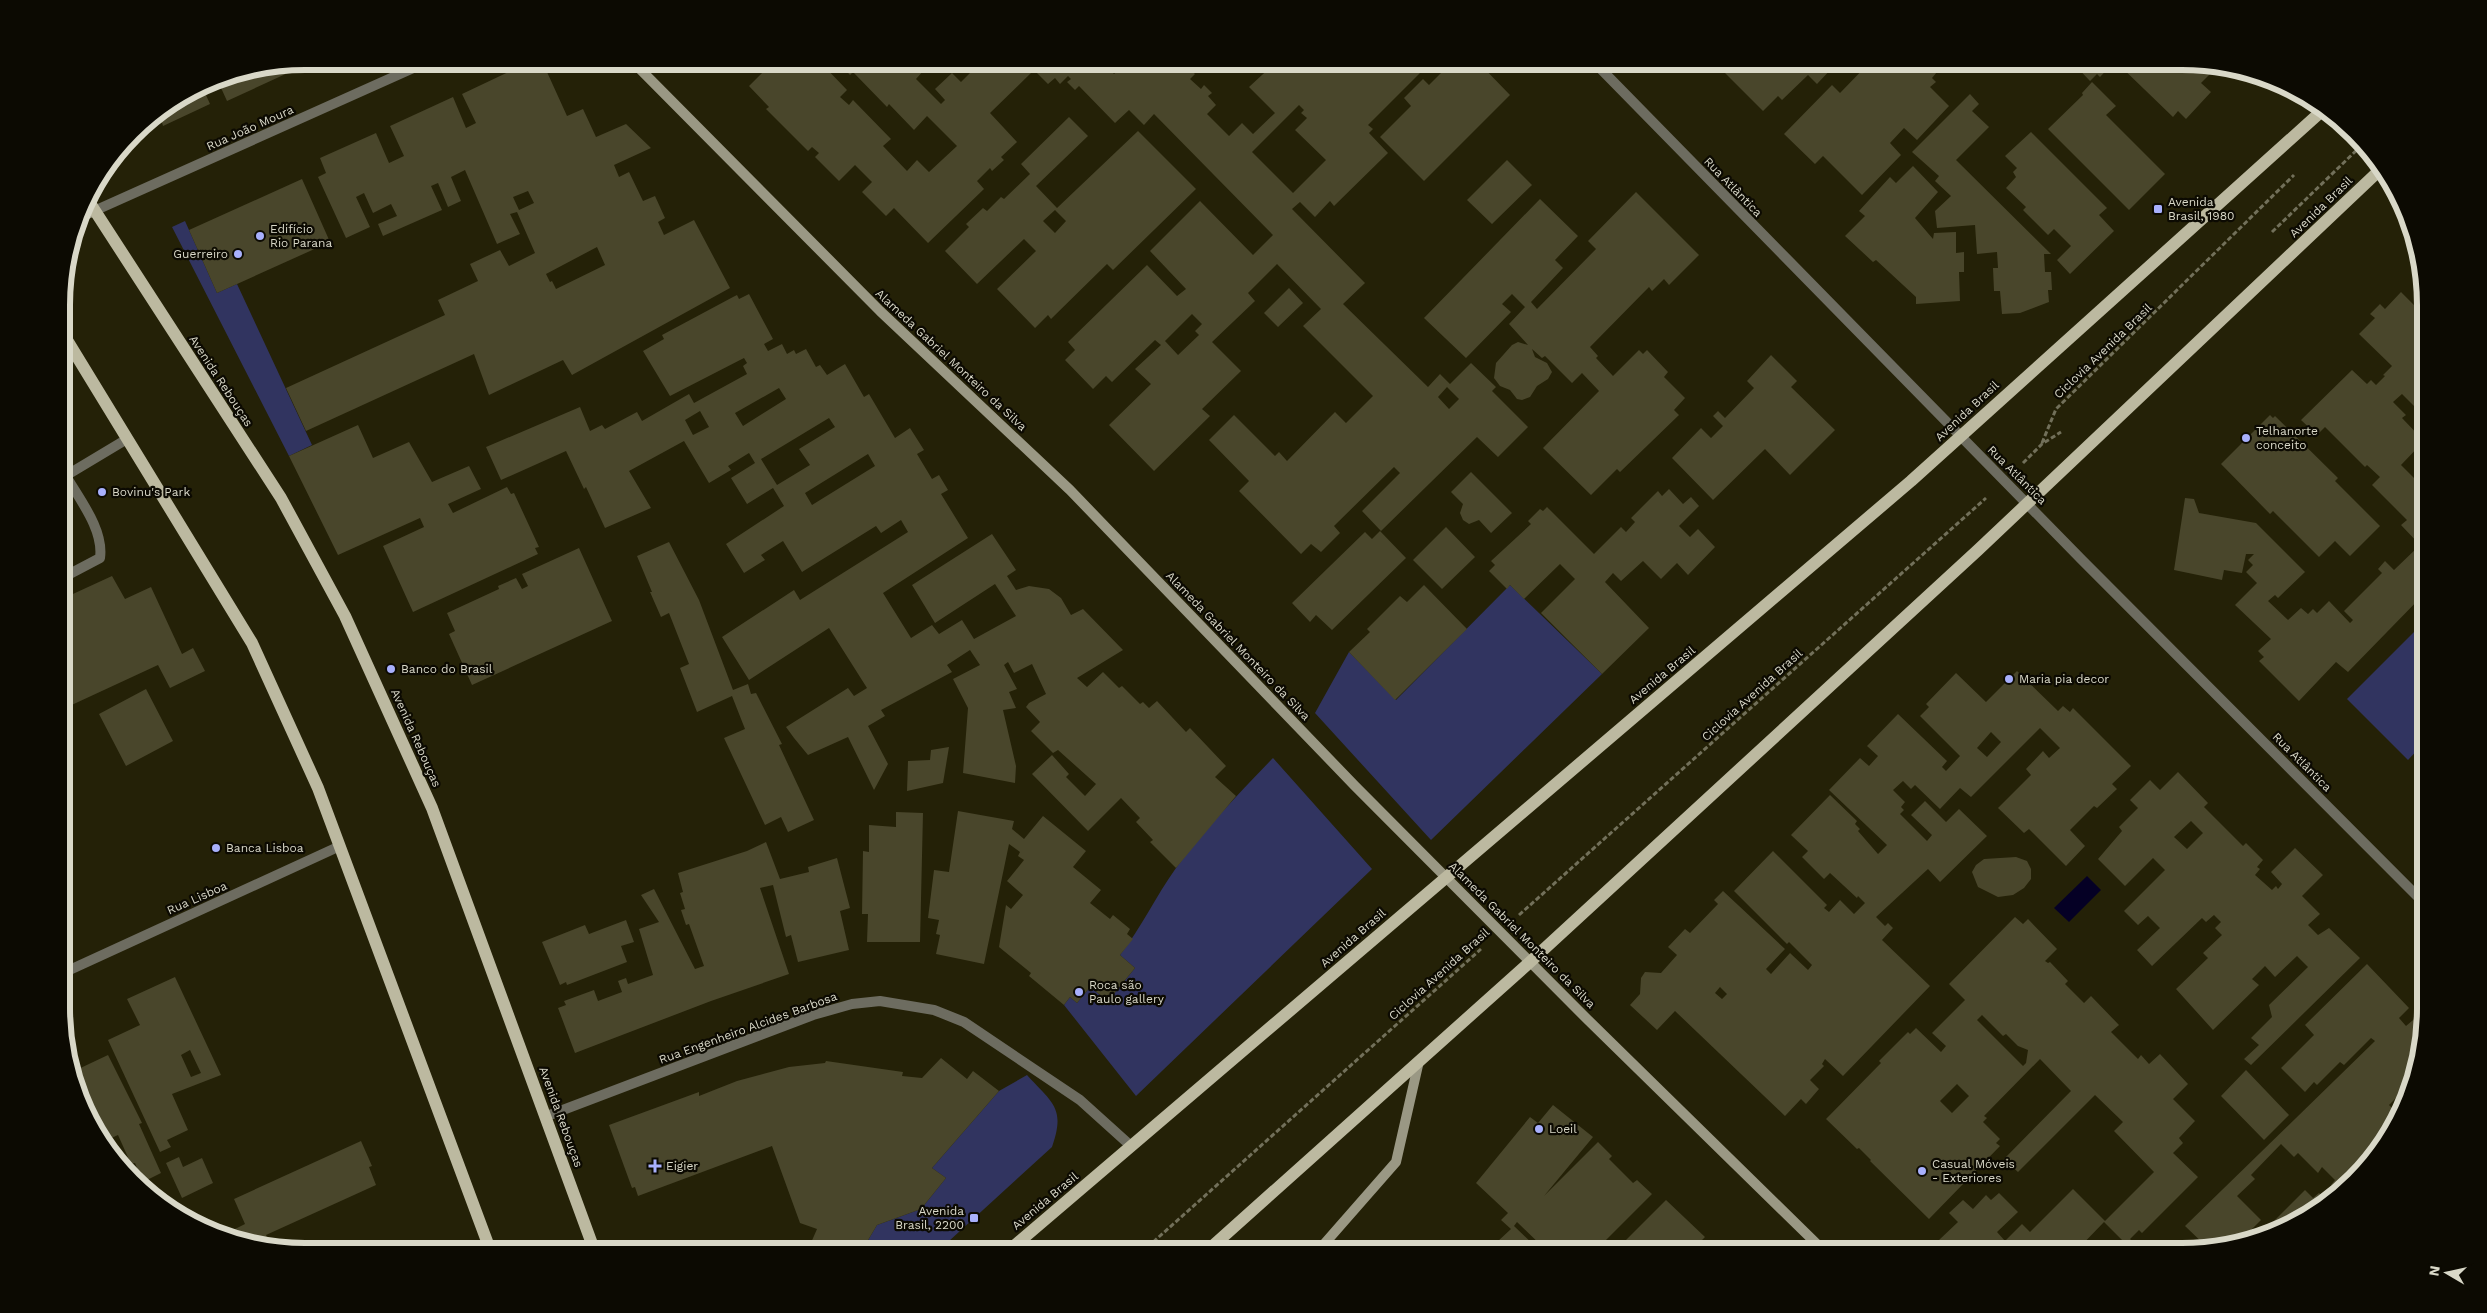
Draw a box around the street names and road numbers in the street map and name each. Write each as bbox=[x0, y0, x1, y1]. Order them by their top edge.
street label: Rua João Moura bbox=[204, 102, 296, 153]
street label: Rua Atlântica bbox=[1701, 154, 1765, 220]
street label: Avenida Brasil bbox=[2287, 173, 2356, 241]
street label: Alameda Gabriel Monteiro da Silva bbox=[873, 286, 1030, 434]
street label: Ciclovia Avenida Brasil bbox=[2051, 300, 2155, 401]
street label: Avenida Rebouças bbox=[186, 333, 256, 429]
street label: Avenida Brasil bbox=[1932, 378, 2002, 444]
street label: Rua Atlântica bbox=[1985, 443, 2049, 507]
street label: Alameda Gabriel Monteiro da Silva bbox=[1163, 569, 1313, 723]
street label: Avenida Brasil bbox=[1626, 643, 1698, 707]
street label: Ciclovia Avenida Brasil bbox=[1699, 646, 1805, 744]
street label: Avenida Rebouças bbox=[388, 687, 444, 789]
street label: Rua Atlântica bbox=[2270, 730, 2334, 794]
street label: Alameda Gabriel Monteiro da Silva bbox=[1446, 859, 1598, 1011]
street label: Rua Lisboa bbox=[165, 878, 229, 917]
street label: Avenida Brasil bbox=[1317, 906, 1389, 970]
street label: Ciclovia Avenida Brasil bbox=[1386, 925, 1492, 1023]
street label: Rua Engenheiro Alcides Barbosa bbox=[657, 989, 839, 1067]
street label: Avenida Rebouças bbox=[536, 1065, 586, 1169]
street label: Avenida Brasil bbox=[1009, 1169, 1081, 1233]

